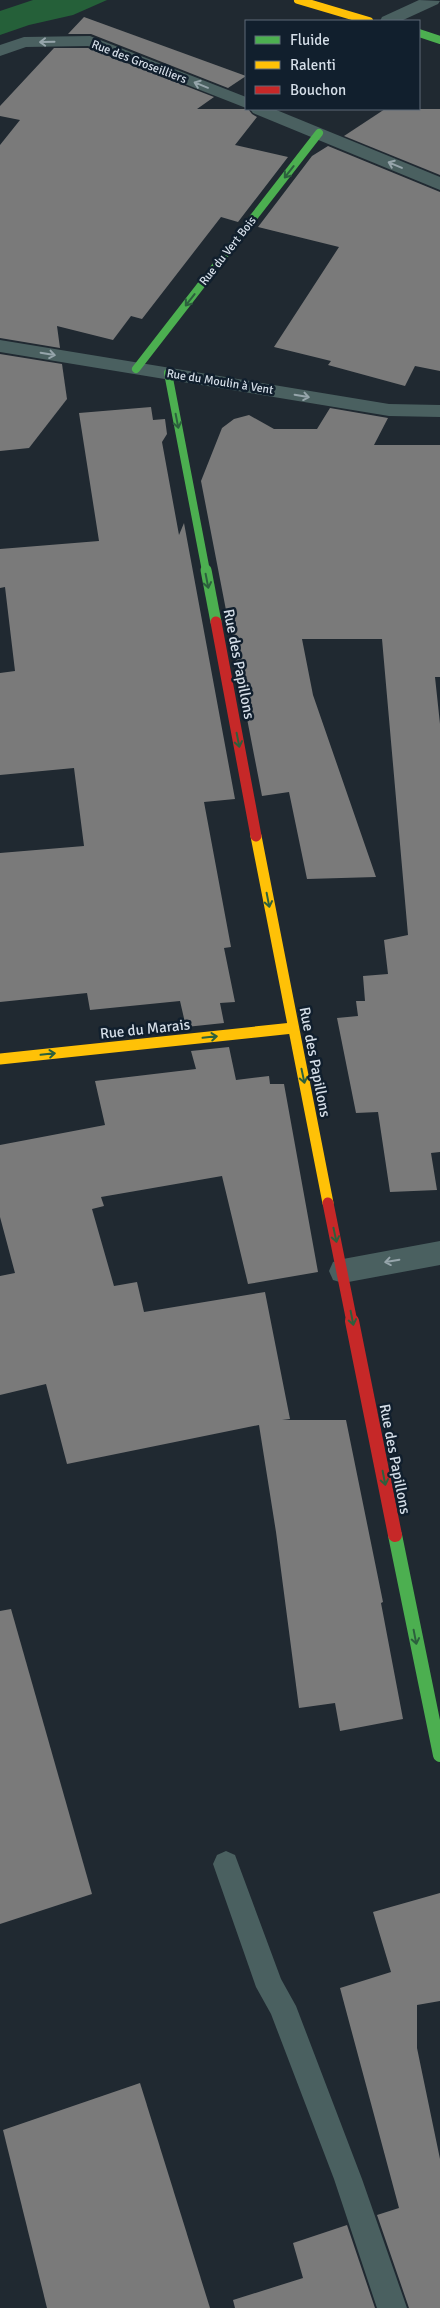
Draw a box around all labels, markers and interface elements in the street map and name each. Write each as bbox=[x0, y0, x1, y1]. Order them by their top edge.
legend bbox=[245, 20, 420, 110]
text: Fluide bbox=[290, 31, 330, 49]
one-way arrow bbox=[39, 37, 56, 47]
street label: Rue des Groseilliers bbox=[89, 37, 189, 87]
text: Ralenti bbox=[290, 56, 336, 74]
one-way arrow bbox=[194, 80, 209, 90]
text: Bouchon bbox=[290, 81, 346, 99]
one-way arrow bbox=[388, 160, 403, 170]
one-way arrow bbox=[284, 165, 295, 178]
street label: Rue du Vert Bois bbox=[196, 213, 260, 289]
one-way arrow bbox=[185, 293, 195, 307]
one-way arrow bbox=[40, 350, 56, 360]
street label: Rue du Moulin à Vent bbox=[166, 366, 274, 398]
one-way arrow bbox=[294, 391, 310, 401]
one-way arrow bbox=[173, 413, 182, 429]
one-way arrow bbox=[203, 572, 213, 588]
street label: Rue des Papillons bbox=[219, 607, 259, 721]
one-way arrow bbox=[234, 732, 243, 748]
one-way arrow bbox=[264, 892, 274, 908]
street label: Rue des Papillons bbox=[295, 1005, 335, 1119]
street label: Rue du Marais bbox=[99, 1015, 191, 1043]
one-way arrow bbox=[202, 1032, 218, 1042]
one-way arrow bbox=[40, 1049, 56, 1059]
one-way arrow bbox=[298, 1067, 308, 1083]
one-way arrow bbox=[331, 1227, 341, 1243]
one-way arrow bbox=[384, 1257, 400, 1267]
one-way arrow bbox=[348, 1310, 357, 1326]
street label: Rue des Papillons bbox=[375, 1402, 415, 1516]
one-way arrow bbox=[379, 1469, 389, 1485]
one-way arrow bbox=[411, 1629, 421, 1645]

